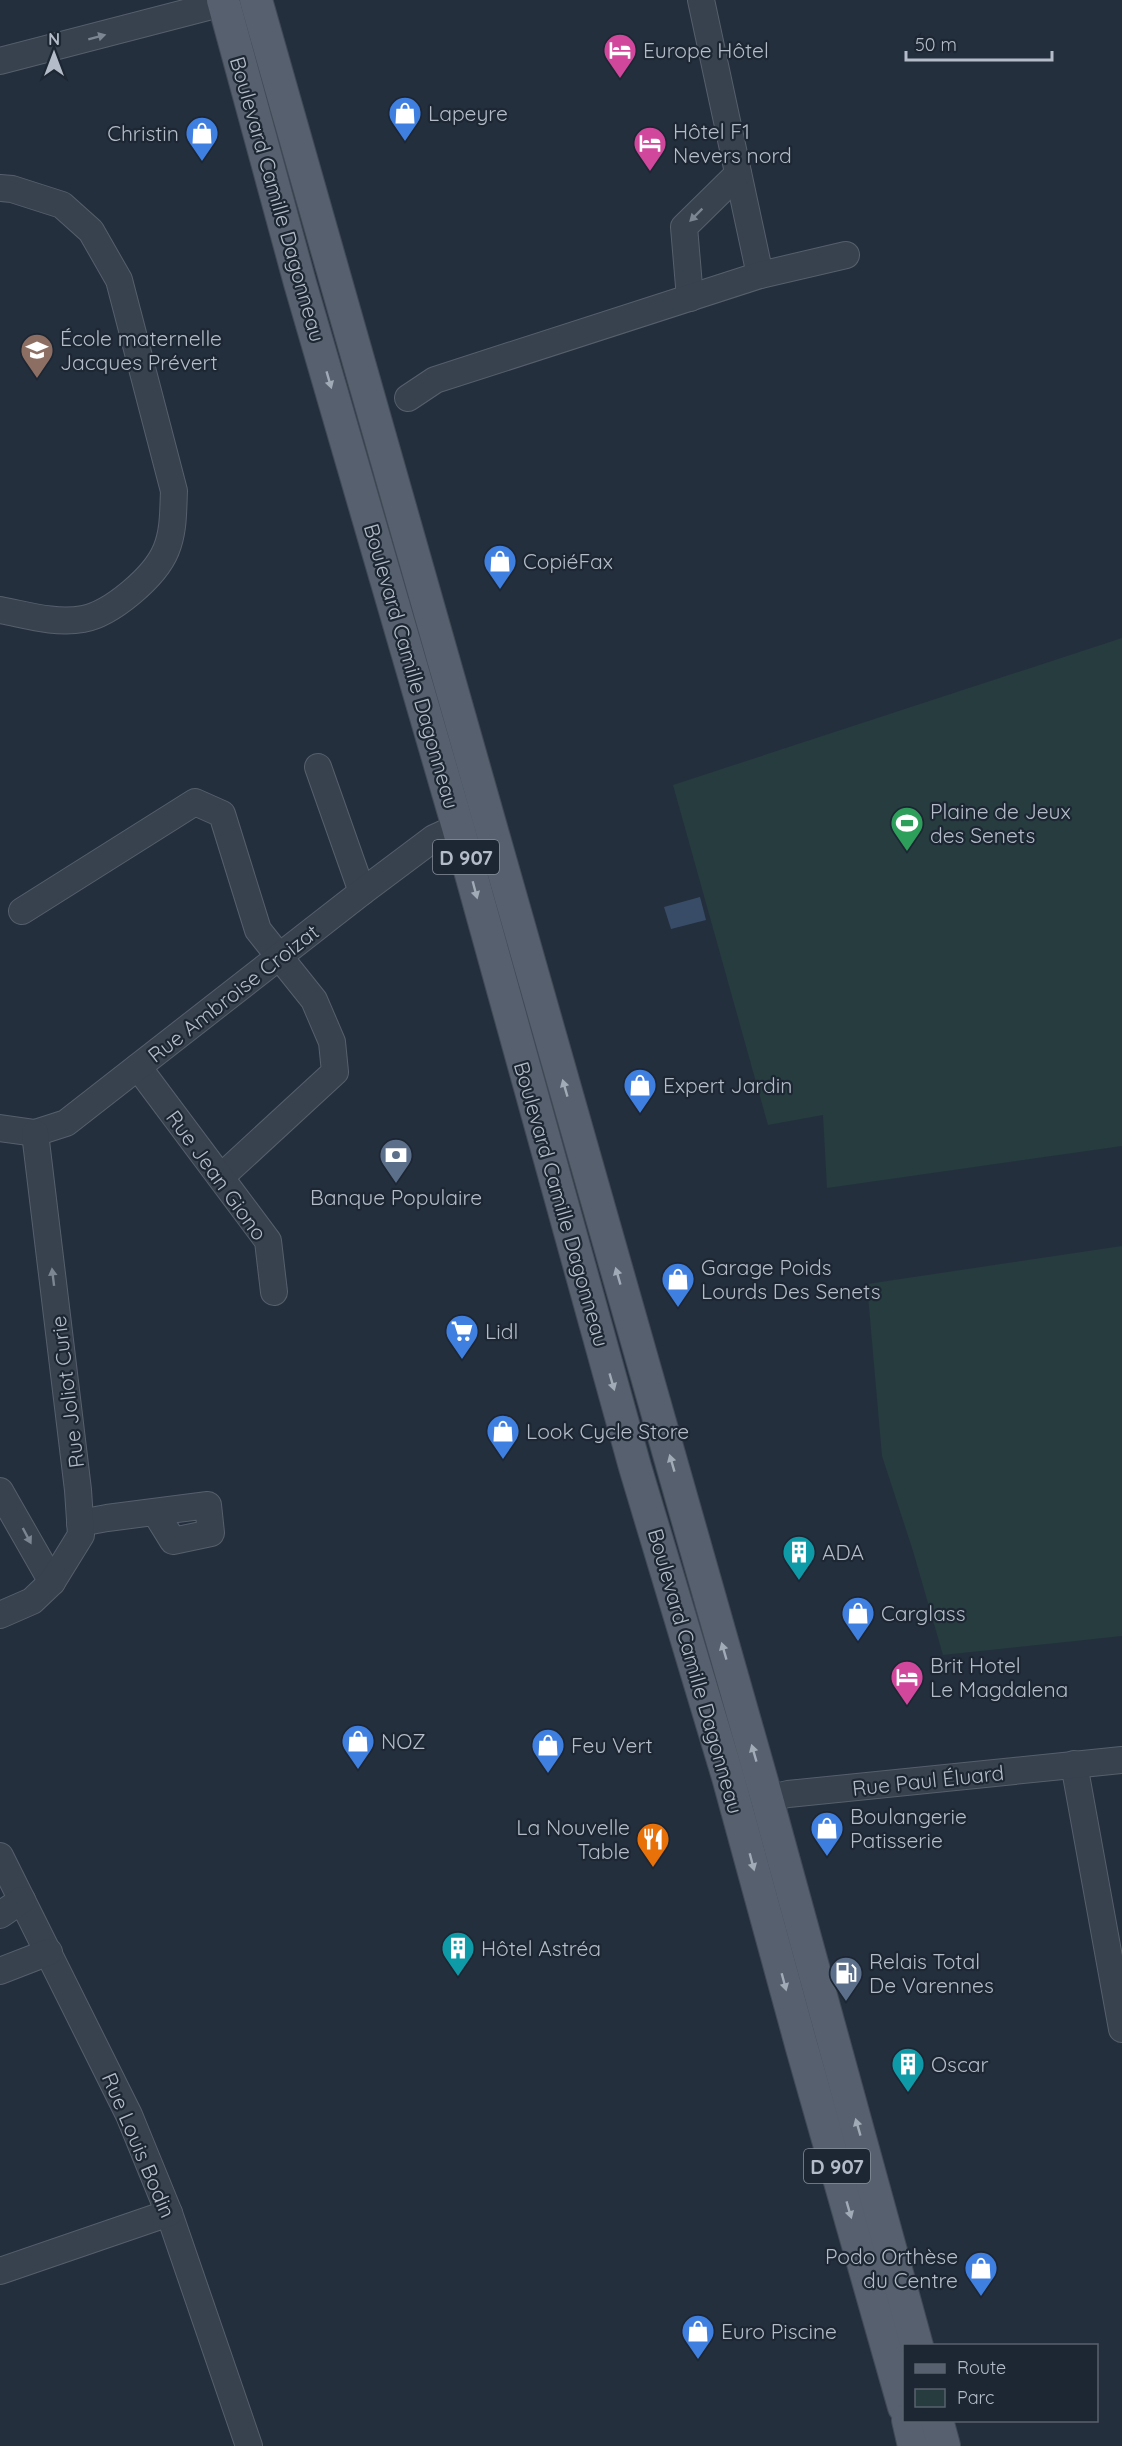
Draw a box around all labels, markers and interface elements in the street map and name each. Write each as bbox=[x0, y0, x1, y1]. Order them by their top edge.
north arrow bbox=[24, 24, 84, 84]
scale bar bbox=[906, 24, 1052, 62]
text: N bbox=[48, 29, 60, 49]
one-way arrow bbox=[88, 31, 107, 41]
hotel icon: Europe Hôtel bbox=[602, 32, 638, 79]
text: 50 m bbox=[915, 33, 957, 56]
place label: Europe Hôtel bbox=[643, 37, 769, 63]
street label: Boulevard Camille Dagonneau bbox=[225, 53, 331, 345]
shop icon: Lapeyre bbox=[387, 95, 423, 142]
place label: Lapeyre bbox=[428, 100, 508, 126]
shop icon: Christin bbox=[184, 115, 220, 162]
place label: Hôtel F1 Nevers nord bbox=[673, 118, 792, 168]
place label: Christin bbox=[107, 120, 179, 146]
hotel icon: Hôtel F1 Nevers nord bbox=[632, 125, 668, 172]
one-way arrow bbox=[690, 207, 704, 221]
place label: École maternelle Jacques Prévert bbox=[60, 325, 222, 375]
school or university icon: École maternelle Jacques Prévert bbox=[19, 332, 55, 379]
one-way arrow bbox=[325, 371, 334, 389]
street label: Boulevard Camille Dagonneau bbox=[359, 520, 465, 812]
shop icon: CopiéFax bbox=[482, 543, 518, 590]
place label: CopiéFax bbox=[523, 548, 613, 574]
place label: Plaine de Jeux des Senets bbox=[930, 798, 1071, 848]
sports icon: Plaine de Jeux des Senets bbox=[889, 805, 925, 852]
road number: D 907 bbox=[433, 840, 499, 874]
one-way arrow bbox=[471, 881, 480, 899]
street label: Rue Ambroise Croizat bbox=[142, 918, 324, 1068]
street label: Boulevard Camille Dagonneau bbox=[509, 1058, 615, 1350]
shop icon: Expert Jardin bbox=[622, 1067, 658, 1114]
place label: Expert Jardin bbox=[663, 1072, 792, 1098]
one-way arrow bbox=[560, 1079, 569, 1097]
street label: Rue Jean Giono bbox=[161, 1105, 273, 1245]
bank icon: Banque Populaire bbox=[378, 1137, 414, 1184]
place label: Banque Populaire bbox=[310, 1184, 482, 1210]
place label: Garage Poids Lourds Des Senets bbox=[701, 1254, 881, 1304]
shop icon: Garage Poids Lourds Des Senets bbox=[660, 1261, 696, 1308]
one-way arrow bbox=[613, 1267, 622, 1285]
one-way arrow bbox=[48, 1268, 58, 1287]
supermarket icon: Lidl bbox=[444, 1313, 480, 1360]
street label: Rue Joliot Curie bbox=[45, 1314, 89, 1470]
place label: Lidl bbox=[485, 1318, 518, 1344]
one-way arrow bbox=[607, 1373, 617, 1391]
shop icon: Look Cycle Store bbox=[485, 1413, 521, 1460]
place label: Look Cycle Store bbox=[526, 1418, 689, 1444]
one-way arrow bbox=[667, 1454, 676, 1472]
street label: Boulevard Camille Dagonneau bbox=[643, 1525, 749, 1817]
one-way arrow bbox=[22, 1528, 32, 1545]
building icon: ADA bbox=[781, 1534, 817, 1581]
place label: ADA bbox=[822, 1539, 864, 1565]
shop icon: Carglass bbox=[840, 1595, 876, 1642]
place label: Carglass bbox=[881, 1600, 966, 1626]
one-way arrow bbox=[719, 1642, 728, 1660]
place label: Brit Hotel Le Magdalena bbox=[930, 1652, 1068, 1702]
hotel icon: Brit Hotel Le Magdalena bbox=[889, 1659, 925, 1706]
shop icon: NOZ bbox=[340, 1723, 376, 1770]
shop icon: Feu Vert bbox=[530, 1727, 566, 1774]
place label: NOZ bbox=[381, 1728, 426, 1754]
place label: Feu Vert bbox=[571, 1732, 653, 1758]
one-way arrow bbox=[749, 1744, 758, 1762]
street label: Rue Paul Éluard bbox=[851, 1759, 1005, 1801]
place label: Boulangerie Patisserie bbox=[850, 1803, 967, 1853]
shop icon: Boulangerie Patisserie bbox=[809, 1810, 845, 1857]
place label: La Nouvelle Table bbox=[516, 1814, 630, 1864]
restaurant icon: La Nouvelle Table bbox=[635, 1821, 671, 1868]
one-way arrow bbox=[748, 1853, 757, 1871]
building icon: Hôtel Astréa bbox=[440, 1930, 476, 1977]
place label: Hôtel Astréa bbox=[481, 1935, 601, 1961]
place label: Relais Total De Varennes bbox=[869, 1948, 994, 1998]
fuel station icon: Relais Total De Varennes bbox=[828, 1955, 864, 2002]
one-way arrow bbox=[780, 1973, 789, 1991]
building icon: Oscar bbox=[890, 2046, 926, 2093]
place label: Oscar bbox=[931, 2051, 989, 2077]
street label: Rue Louis Bodin bbox=[97, 2069, 181, 2221]
one-way arrow bbox=[853, 2118, 863, 2136]
road number: D 907 bbox=[804, 2149, 870, 2183]
one-way arrow bbox=[845, 2201, 854, 2219]
place label: Podo Orthèse du Centre bbox=[825, 2243, 958, 2293]
shop icon: Podo Orthèse du Centre bbox=[963, 2250, 999, 2297]
shop icon: Euro Piscine bbox=[680, 2313, 716, 2360]
place label: Euro Piscine bbox=[721, 2318, 837, 2344]
legend bbox=[903, 2344, 1098, 2422]
text: Route bbox=[957, 2356, 1006, 2379]
text: Parc bbox=[957, 2386, 994, 2409]

